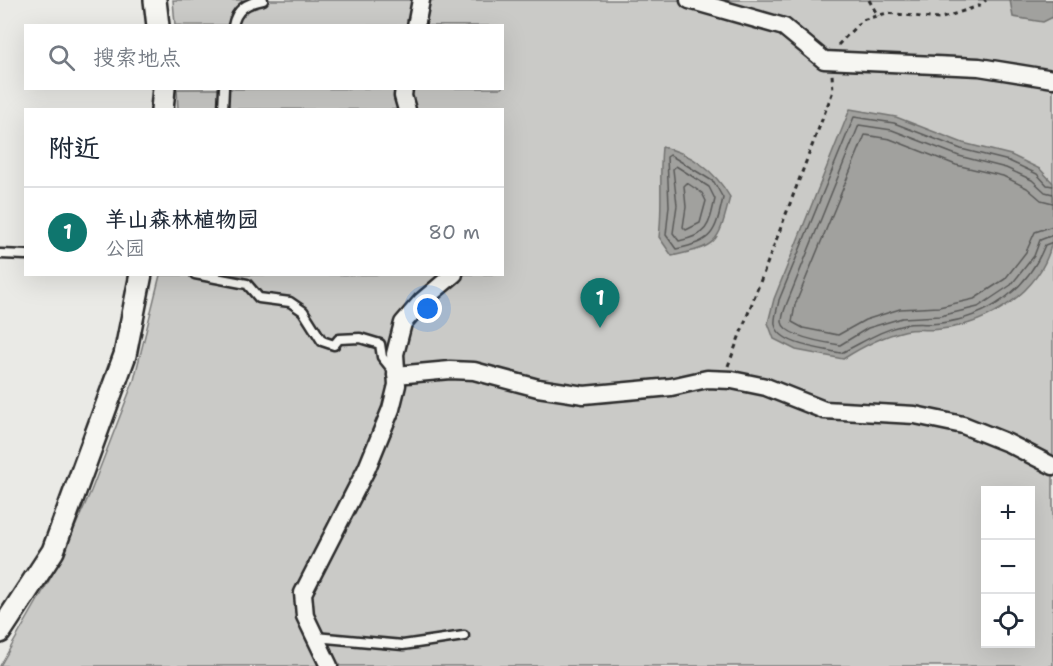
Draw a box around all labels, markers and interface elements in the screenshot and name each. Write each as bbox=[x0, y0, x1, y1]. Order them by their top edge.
search box bbox=[24, 24, 504, 90]
icon: search bbox=[45, 41, 78, 74]
text: 搜索地点 bbox=[93, 43, 181, 72]
text: 附近 bbox=[48, 130, 100, 165]
text: 羊山森林植物园 bbox=[105, 205, 259, 234]
text: 1 bbox=[63, 219, 72, 245]
text: 80 m bbox=[428, 219, 480, 245]
text: 公园 bbox=[105, 235, 145, 261]
pin: 1 bbox=[580, 278, 620, 328]
your location bbox=[413, 294, 442, 323]
map controls bbox=[981, 486, 1035, 648]
button: + bbox=[981, 486, 1035, 540]
button: − bbox=[981, 540, 1035, 594]
button: locate bbox=[981, 594, 1035, 648]

